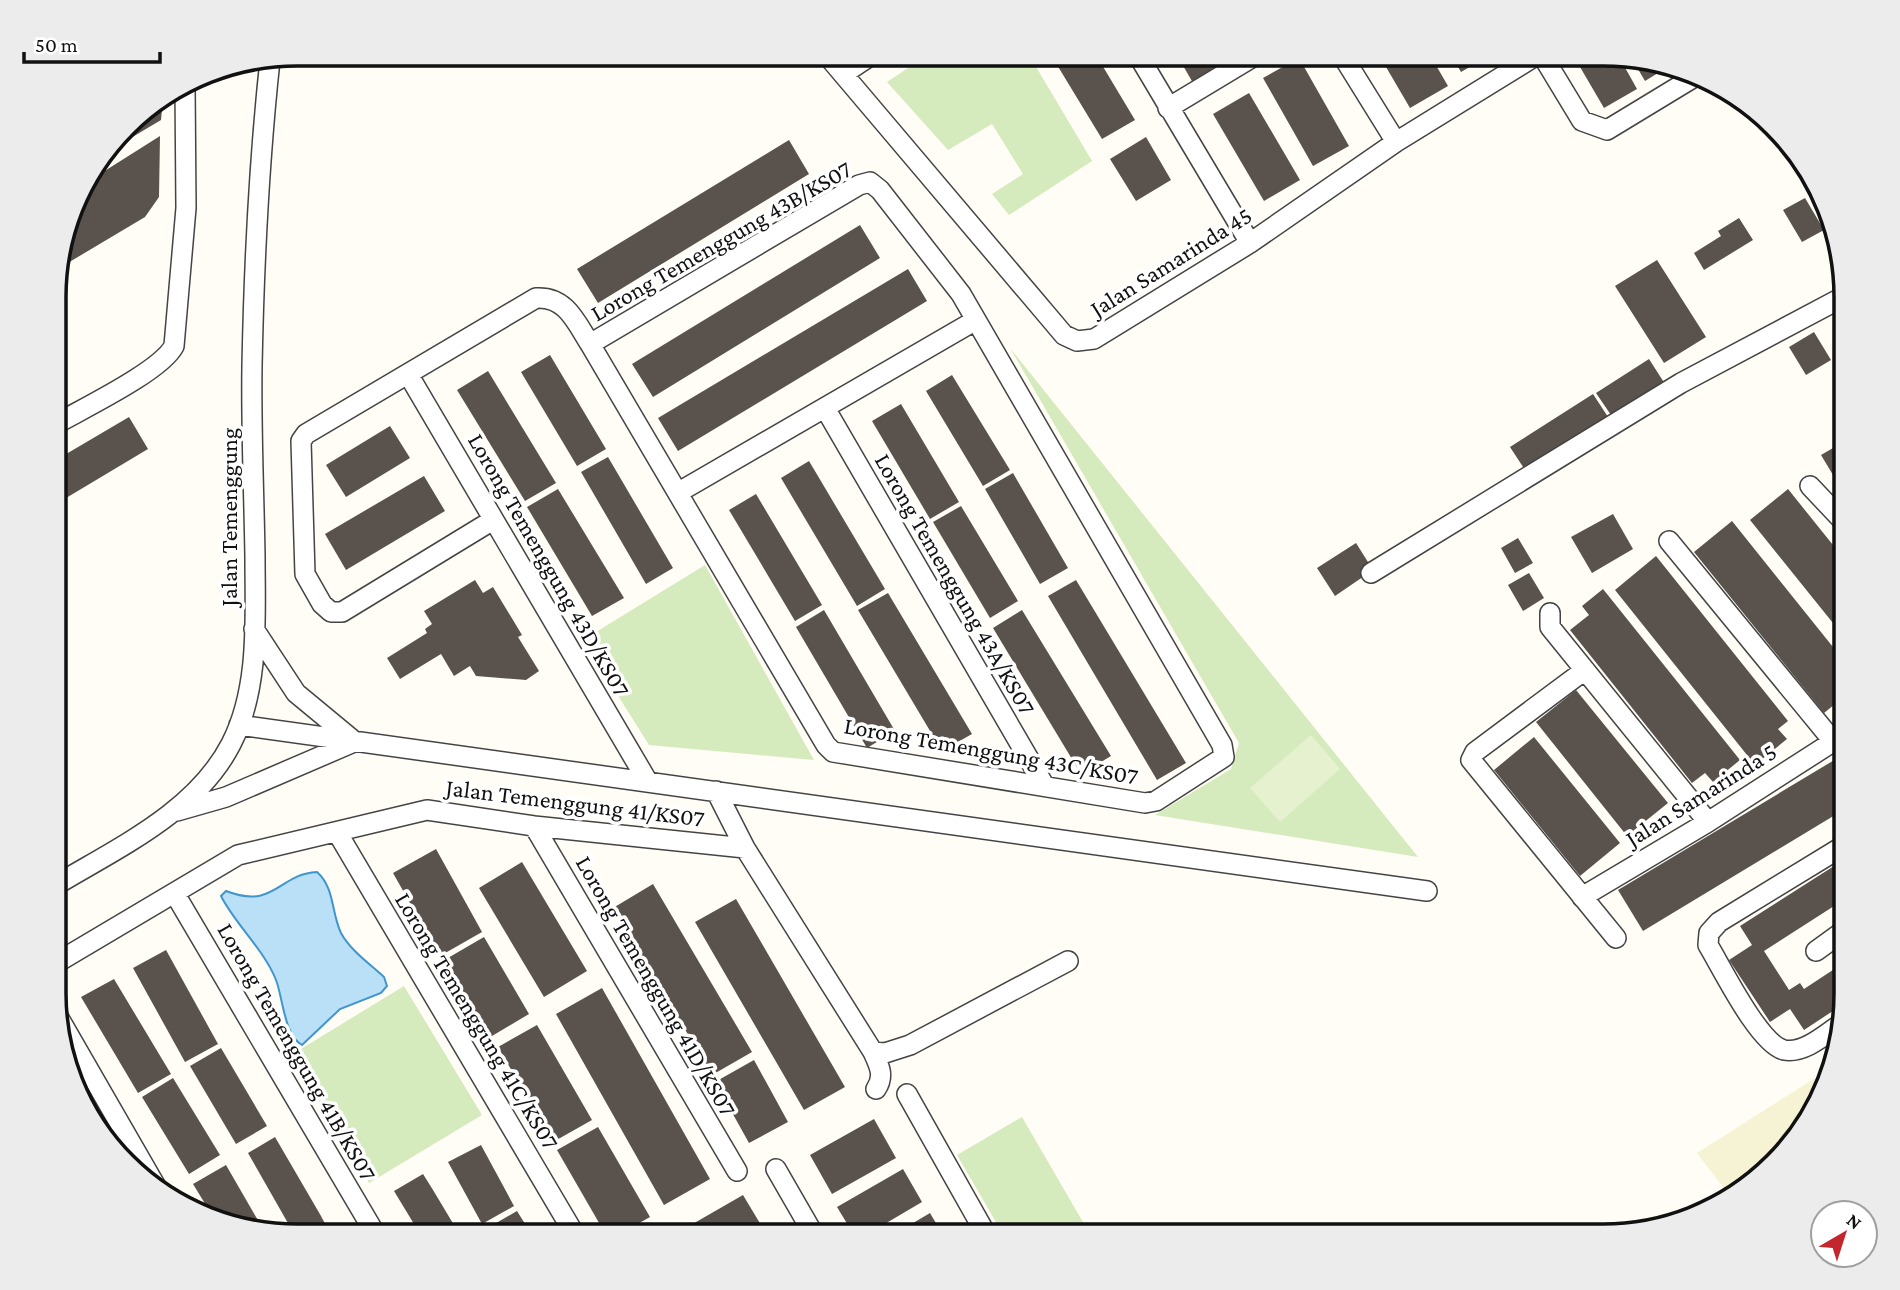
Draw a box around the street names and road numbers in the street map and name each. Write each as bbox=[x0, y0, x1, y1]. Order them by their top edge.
street label: Lorong Temenggung 43B/KS07 bbox=[586, 155, 856, 326]
street label: Jalan Samarinda 45 bbox=[1083, 201, 1256, 323]
street label: Jalan Temenggung bbox=[215, 427, 242, 608]
street label: Lorong Temenggung 43D/KS07 bbox=[463, 428, 636, 701]
street label: Lorong Temenggung 43A/KS07 bbox=[870, 449, 1041, 719]
street label: Lorong Temenggung 43C/KS07 bbox=[842, 711, 1140, 790]
street label: Jalan Samarinda 5 bbox=[1619, 737, 1781, 853]
street label: Jalan Temenggung 41/KS07 bbox=[442, 773, 706, 832]
street label: Lorong Temenggung 41D/KS07 bbox=[571, 851, 742, 1121]
street label: Lorong Temenggung 41C/KS07 bbox=[390, 888, 565, 1154]
street label: Lorong Temenggung 41B/KS07 bbox=[212, 918, 382, 1185]

